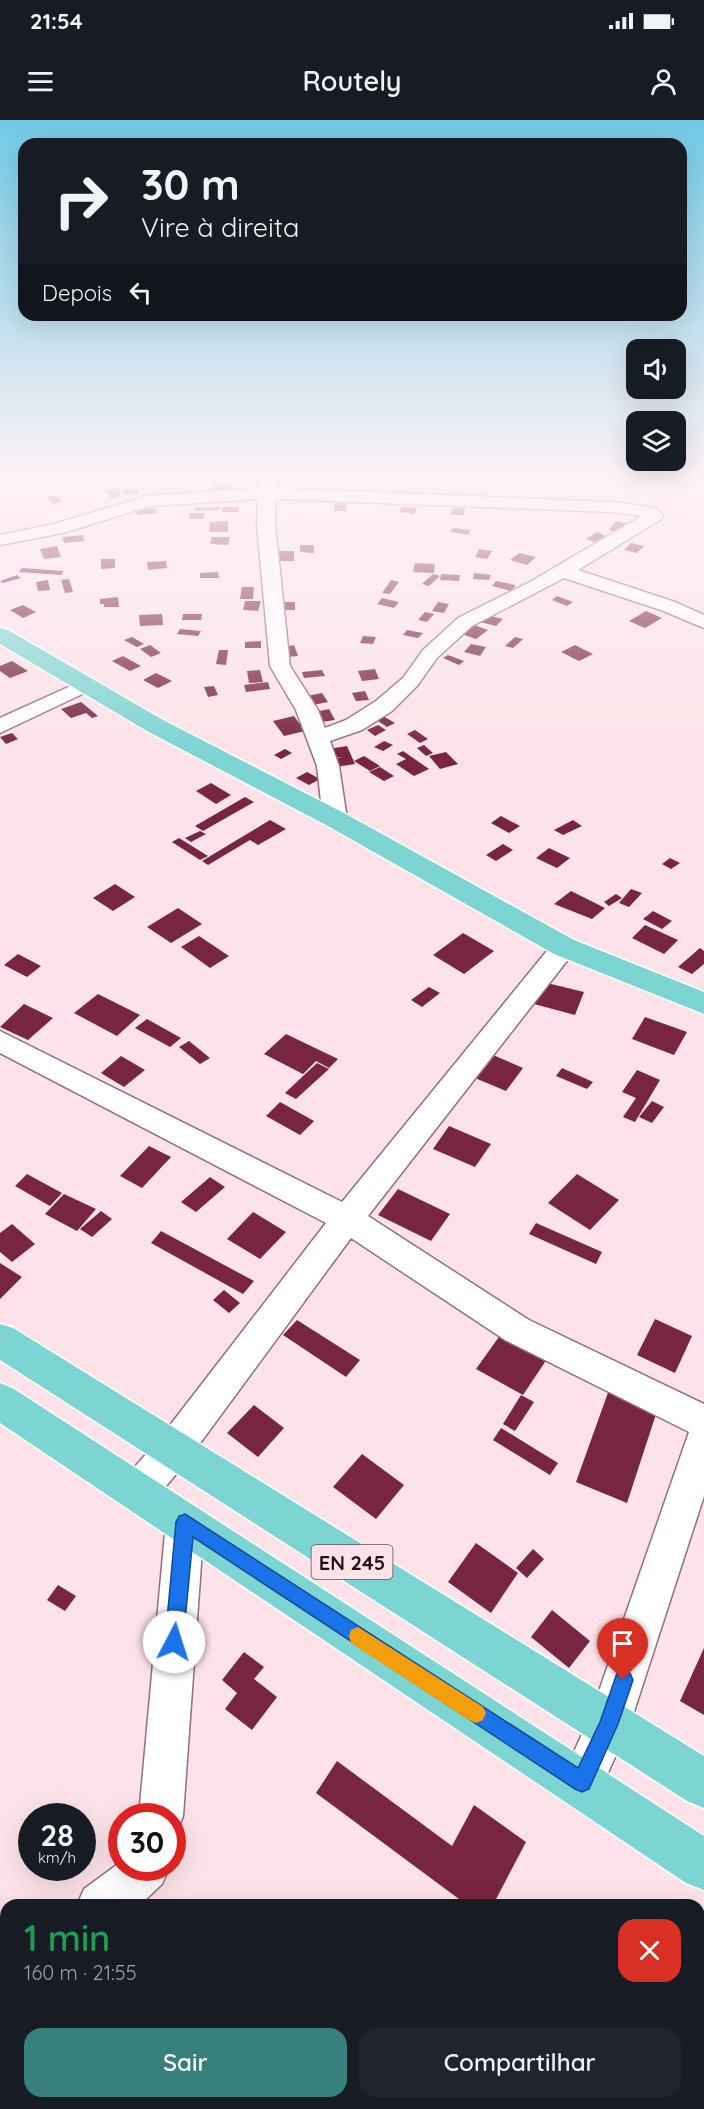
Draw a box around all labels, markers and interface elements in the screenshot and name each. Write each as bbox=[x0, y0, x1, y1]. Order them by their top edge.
text: 21:54 bbox=[30, 7, 83, 35]
text: Routely bbox=[303, 64, 401, 98]
icon: menu bbox=[24, 65, 57, 98]
icon: person bbox=[647, 65, 680, 98]
text: 30 m bbox=[141, 158, 240, 211]
icon: right bbox=[42, 162, 120, 240]
text: Vire à direita bbox=[141, 210, 299, 244]
icon: left bbox=[124, 276, 157, 309]
text: Depois bbox=[42, 279, 112, 307]
map controls bbox=[626, 339, 686, 471]
button: sound bbox=[626, 339, 686, 399]
button: layers bbox=[626, 411, 686, 471]
road number: EN 245 bbox=[312, 1545, 392, 1579]
position arrow bbox=[142, 1610, 206, 1674]
pin bbox=[597, 1618, 648, 1680]
icon: arrive bbox=[606, 1627, 639, 1660]
speed limit sign: 30 bbox=[108, 1803, 186, 1881]
text: 28 bbox=[40, 1816, 74, 1854]
text: km/h bbox=[38, 1848, 76, 1867]
text: 1 min bbox=[24, 1915, 110, 1960]
button: close bbox=[618, 1919, 681, 1982]
text: 160 m · 21:55 bbox=[24, 1960, 137, 1985]
button: Sair bbox=[24, 2028, 347, 2097]
button: Compartilhar bbox=[359, 2028, 681, 2097]

